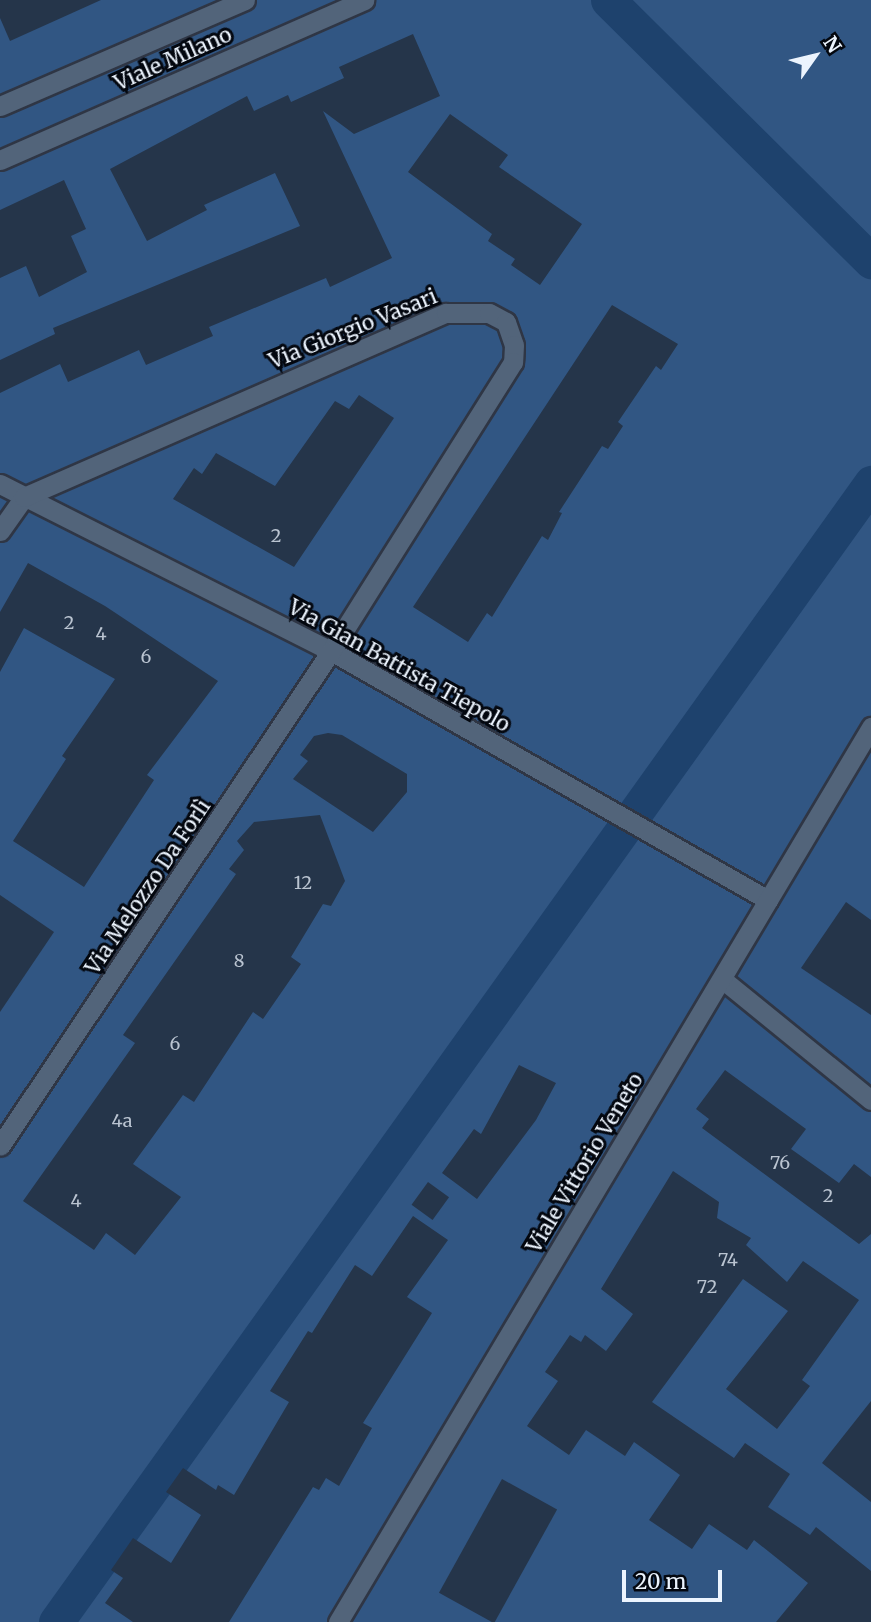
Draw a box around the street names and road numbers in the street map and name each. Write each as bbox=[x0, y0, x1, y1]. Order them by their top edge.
street label: Viale Milano bbox=[110, 22, 236, 96]
street label: Via Giorgio Vasari bbox=[265, 284, 441, 374]
street label: Via Gian Battista Tiepolo bbox=[284, 595, 514, 737]
street label: Via Melozzo Da Forlì bbox=[80, 795, 216, 979]
street label: Viale Vittorio Veneto bbox=[521, 1069, 649, 1257]

